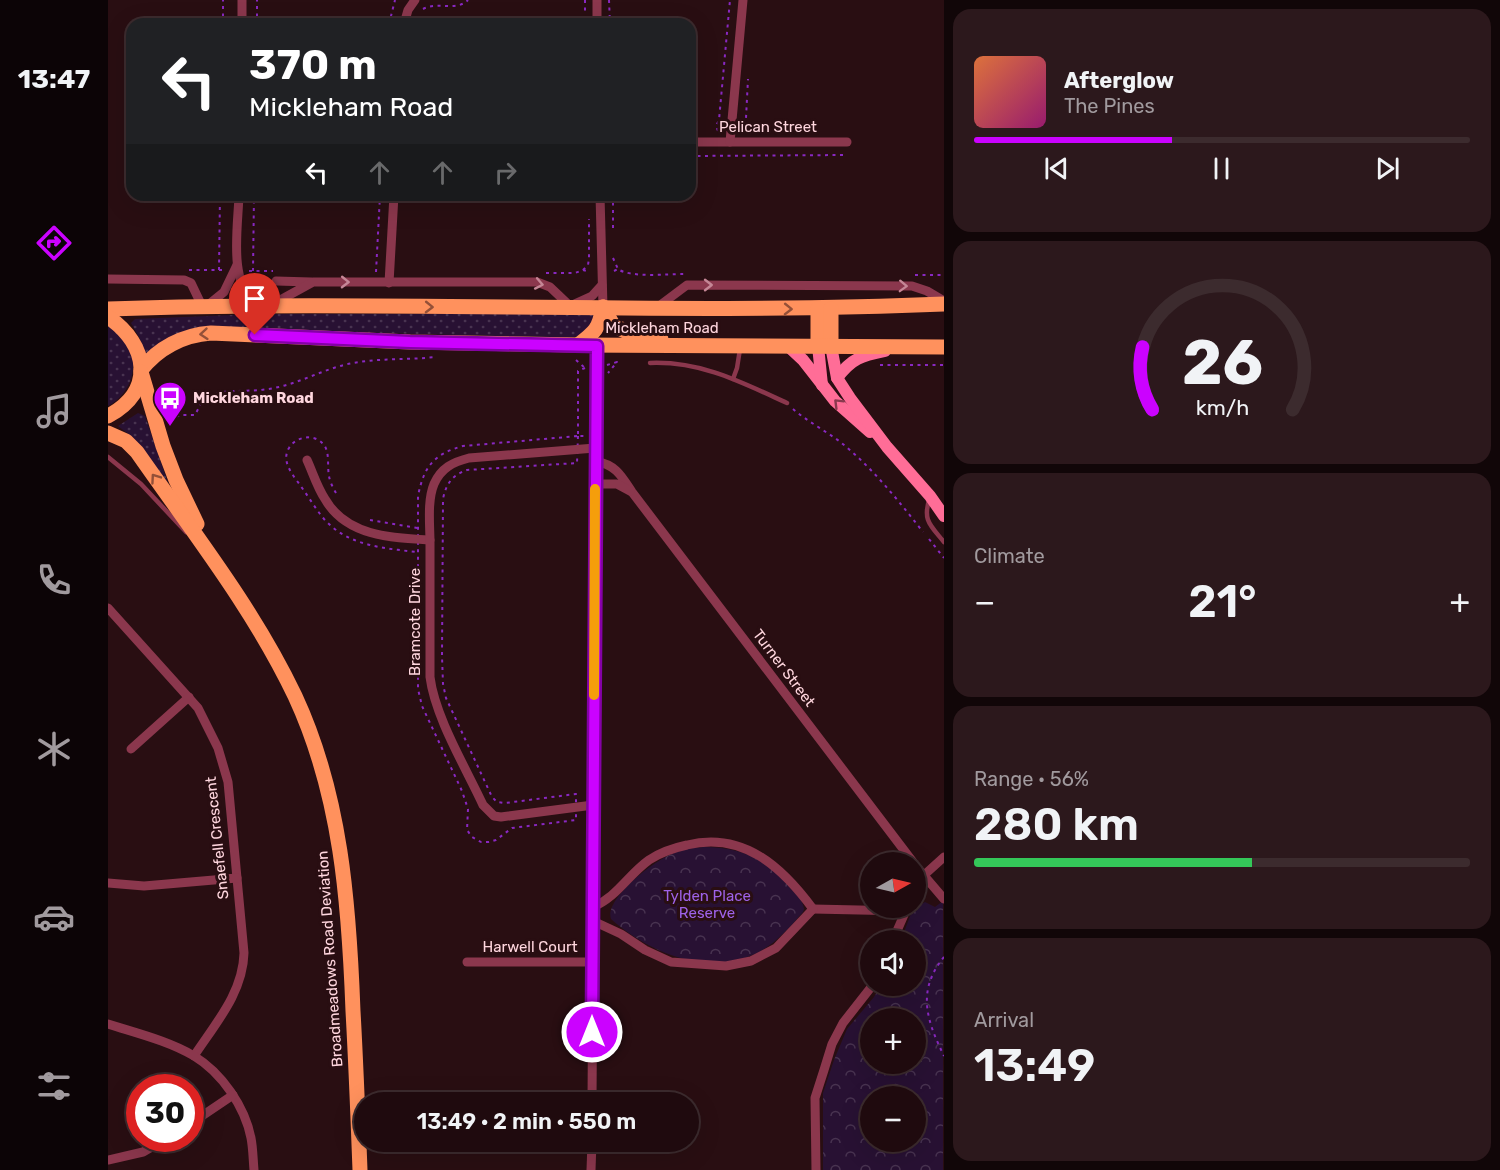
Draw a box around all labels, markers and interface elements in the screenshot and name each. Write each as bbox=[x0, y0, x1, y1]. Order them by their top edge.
text: 370 m bbox=[249, 40, 377, 90]
icon: left bbox=[150, 42, 228, 120]
text: 13:47 bbox=[18, 63, 90, 95]
text: Afterglow bbox=[1064, 67, 1174, 94]
text: Mickleham Road bbox=[249, 91, 453, 123]
text: The Pines bbox=[1064, 94, 1155, 118]
street label: Pelican Street bbox=[719, 118, 817, 136]
icon: previous bbox=[1040, 152, 1073, 185]
icon: pause bbox=[1205, 152, 1238, 185]
icon: next bbox=[1371, 152, 1404, 185]
icon: left bbox=[300, 156, 333, 189]
icon: ahead bbox=[363, 156, 396, 189]
icon: ahead bbox=[426, 156, 459, 189]
icon: right bbox=[489, 156, 522, 189]
icon: directions bbox=[33, 222, 75, 264]
pin bbox=[229, 273, 280, 335]
one-way arrow bbox=[340, 276, 349, 289]
one-way arrow bbox=[534, 277, 544, 290]
one-way arrow bbox=[704, 279, 713, 291]
one-way arrow bbox=[899, 280, 908, 293]
icon: arrive bbox=[238, 282, 271, 315]
one-way arrow bbox=[424, 301, 433, 313]
one-way arrow bbox=[783, 303, 792, 315]
street label: Mickleham Road bbox=[605, 319, 719, 337]
text: 26 bbox=[1181, 326, 1263, 400]
one-way arrow bbox=[200, 327, 209, 340]
bus stop icon: Mickleham Road bbox=[152, 380, 188, 427]
place label: Mickleham Road bbox=[193, 389, 314, 407]
icon: music bbox=[33, 390, 75, 432]
text: km/h bbox=[1195, 395, 1249, 420]
one-way arrow bbox=[835, 400, 846, 411]
one-way arrow bbox=[151, 473, 162, 484]
text: Climate bbox=[974, 544, 1045, 568]
icon: phone bbox=[33, 559, 75, 601]
street label: Bramcote Drive bbox=[406, 568, 424, 676]
text: 21° bbox=[1188, 575, 1257, 628]
text: − bbox=[974, 582, 995, 621]
text: + bbox=[1449, 582, 1470, 621]
street label: Turner Street bbox=[749, 626, 819, 710]
icon: climate bbox=[33, 728, 75, 770]
text: Range · 56% bbox=[974, 767, 1089, 791]
street label: Snaefell Crescent bbox=[202, 776, 232, 900]
text: 280 km bbox=[974, 798, 1139, 851]
street label: Broadmeadows Road Deviation bbox=[313, 850, 347, 1068]
north arrow bbox=[860, 852, 926, 918]
map controls bbox=[860, 852, 926, 1152]
park label: Tylden Place Reserve bbox=[663, 887, 751, 922]
icon: car bbox=[33, 896, 75, 938]
button: sound bbox=[860, 930, 926, 996]
street label: Harwell Court bbox=[482, 938, 578, 956]
position arrow bbox=[560, 1000, 624, 1064]
button: + bbox=[860, 1008, 926, 1074]
text: Arrival bbox=[974, 1008, 1034, 1032]
text: 13:49 bbox=[974, 1039, 1095, 1092]
icon: filters bbox=[33, 1065, 75, 1107]
speed limit sign: 30 bbox=[126, 1074, 204, 1152]
button: − bbox=[860, 1086, 926, 1152]
text: 13:49 · 2 min · 550 m bbox=[417, 1108, 636, 1135]

